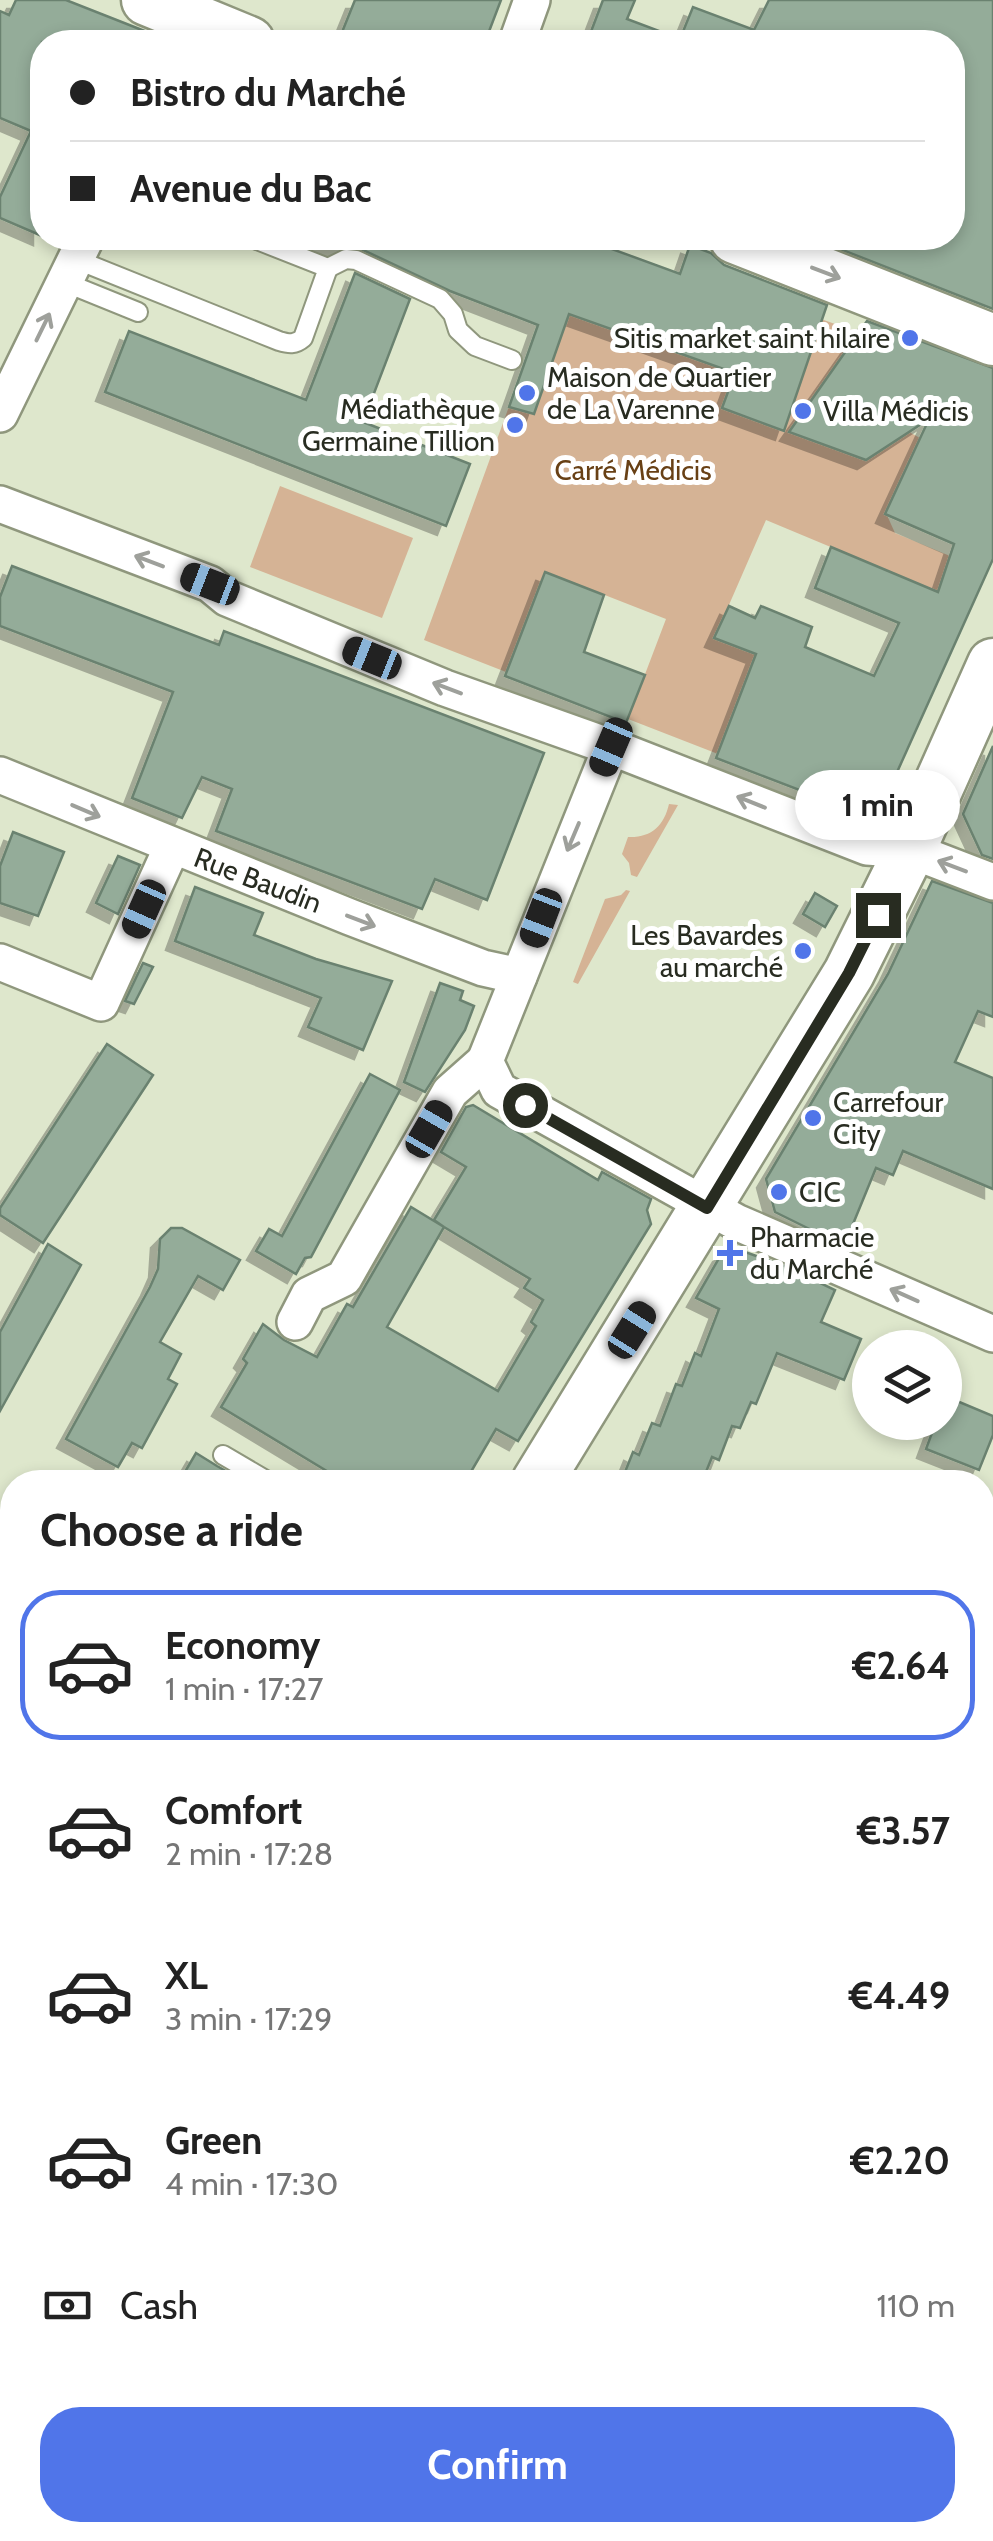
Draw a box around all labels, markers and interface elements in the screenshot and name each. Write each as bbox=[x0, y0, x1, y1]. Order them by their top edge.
text: Bistro du Marché bbox=[130, 69, 406, 116]
text: Avenue du Bac bbox=[130, 165, 372, 212]
one-way arrow bbox=[810, 265, 841, 283]
one-way arrow bbox=[34, 312, 53, 342]
place label: Sitis market saint hilaire bbox=[614, 321, 890, 355]
marker: Sitis market saint hilaire bbox=[899, 327, 921, 349]
place label: Maison de Quartier de La Varenne bbox=[547, 360, 771, 426]
marker: Maison de Quartier de La Varenne bbox=[516, 382, 538, 404]
place label: Médiathèque Germaine Tillion bbox=[302, 392, 495, 458]
place label: Villa Médicis bbox=[823, 394, 969, 428]
marker: Villa Médicis bbox=[792, 400, 814, 422]
marker: Médiathèque Germaine Tillion bbox=[504, 414, 526, 436]
park label: Carré Médicis bbox=[554, 453, 712, 487]
one-way arrow bbox=[134, 551, 165, 569]
car bbox=[177, 559, 243, 609]
car bbox=[339, 633, 405, 683]
one-way arrow bbox=[432, 678, 463, 696]
car bbox=[585, 714, 637, 780]
callout: 1 min bbox=[796, 770, 960, 840]
text: 1 min bbox=[841, 785, 914, 824]
one-way arrow bbox=[737, 792, 767, 810]
one-way arrow bbox=[70, 803, 101, 821]
one-way arrow bbox=[563, 821, 581, 852]
street label: Rue Baudin bbox=[189, 840, 327, 920]
one-way arrow bbox=[937, 856, 968, 874]
car bbox=[118, 875, 170, 943]
car bbox=[516, 885, 566, 951]
route end bbox=[856, 893, 901, 938]
one-way arrow bbox=[345, 913, 375, 931]
place label: Les Bavardes au marché bbox=[630, 918, 783, 984]
marker: Les Bavardes au marché bbox=[792, 940, 814, 962]
route start bbox=[503, 1083, 548, 1128]
place label: Carrefour City bbox=[833, 1085, 943, 1151]
car bbox=[401, 1096, 457, 1162]
marker: Carrefour City bbox=[802, 1107, 824, 1129]
place label: CIC bbox=[799, 1175, 841, 1209]
marker: CIC bbox=[768, 1181, 790, 1203]
place label: Pharmacie du Marché bbox=[750, 1220, 874, 1286]
marker: Pharmacie du Marché bbox=[719, 1242, 741, 1264]
one-way arrow bbox=[889, 1285, 920, 1303]
car bbox=[603, 1297, 661, 1363]
map controls bbox=[852, 1330, 962, 1440]
button: layers bbox=[852, 1330, 962, 1440]
text: Choose a ride bbox=[40, 1503, 303, 1557]
icon: car bbox=[45, 1620, 135, 1710]
text: Economy bbox=[165, 1622, 320, 1669]
text: €2.64 bbox=[852, 1642, 950, 1689]
text: 1 min · 17:27 bbox=[165, 1669, 323, 1708]
icon: car bbox=[45, 1785, 135, 1875]
text: Comfort bbox=[165, 1787, 302, 1834]
text: €3.57 bbox=[857, 1807, 950, 1854]
text: 2 min · 17:28 bbox=[165, 1834, 333, 1873]
icon: car bbox=[45, 1950, 135, 2040]
text: XL bbox=[165, 1952, 208, 1999]
text: €4.49 bbox=[849, 1972, 950, 2019]
text: 3 min · 17:29 bbox=[165, 1999, 332, 2038]
icon: car bbox=[45, 2115, 135, 2205]
text: Green bbox=[165, 2117, 262, 2164]
text: €2.20 bbox=[850, 2137, 950, 2184]
text: 4 min · 17:30 bbox=[165, 2164, 338, 2203]
icon: cash bbox=[40, 2278, 95, 2333]
text: Cash bbox=[120, 2282, 198, 2329]
text: 110 m bbox=[877, 2286, 955, 2325]
button: Confirm bbox=[40, 2407, 955, 2522]

